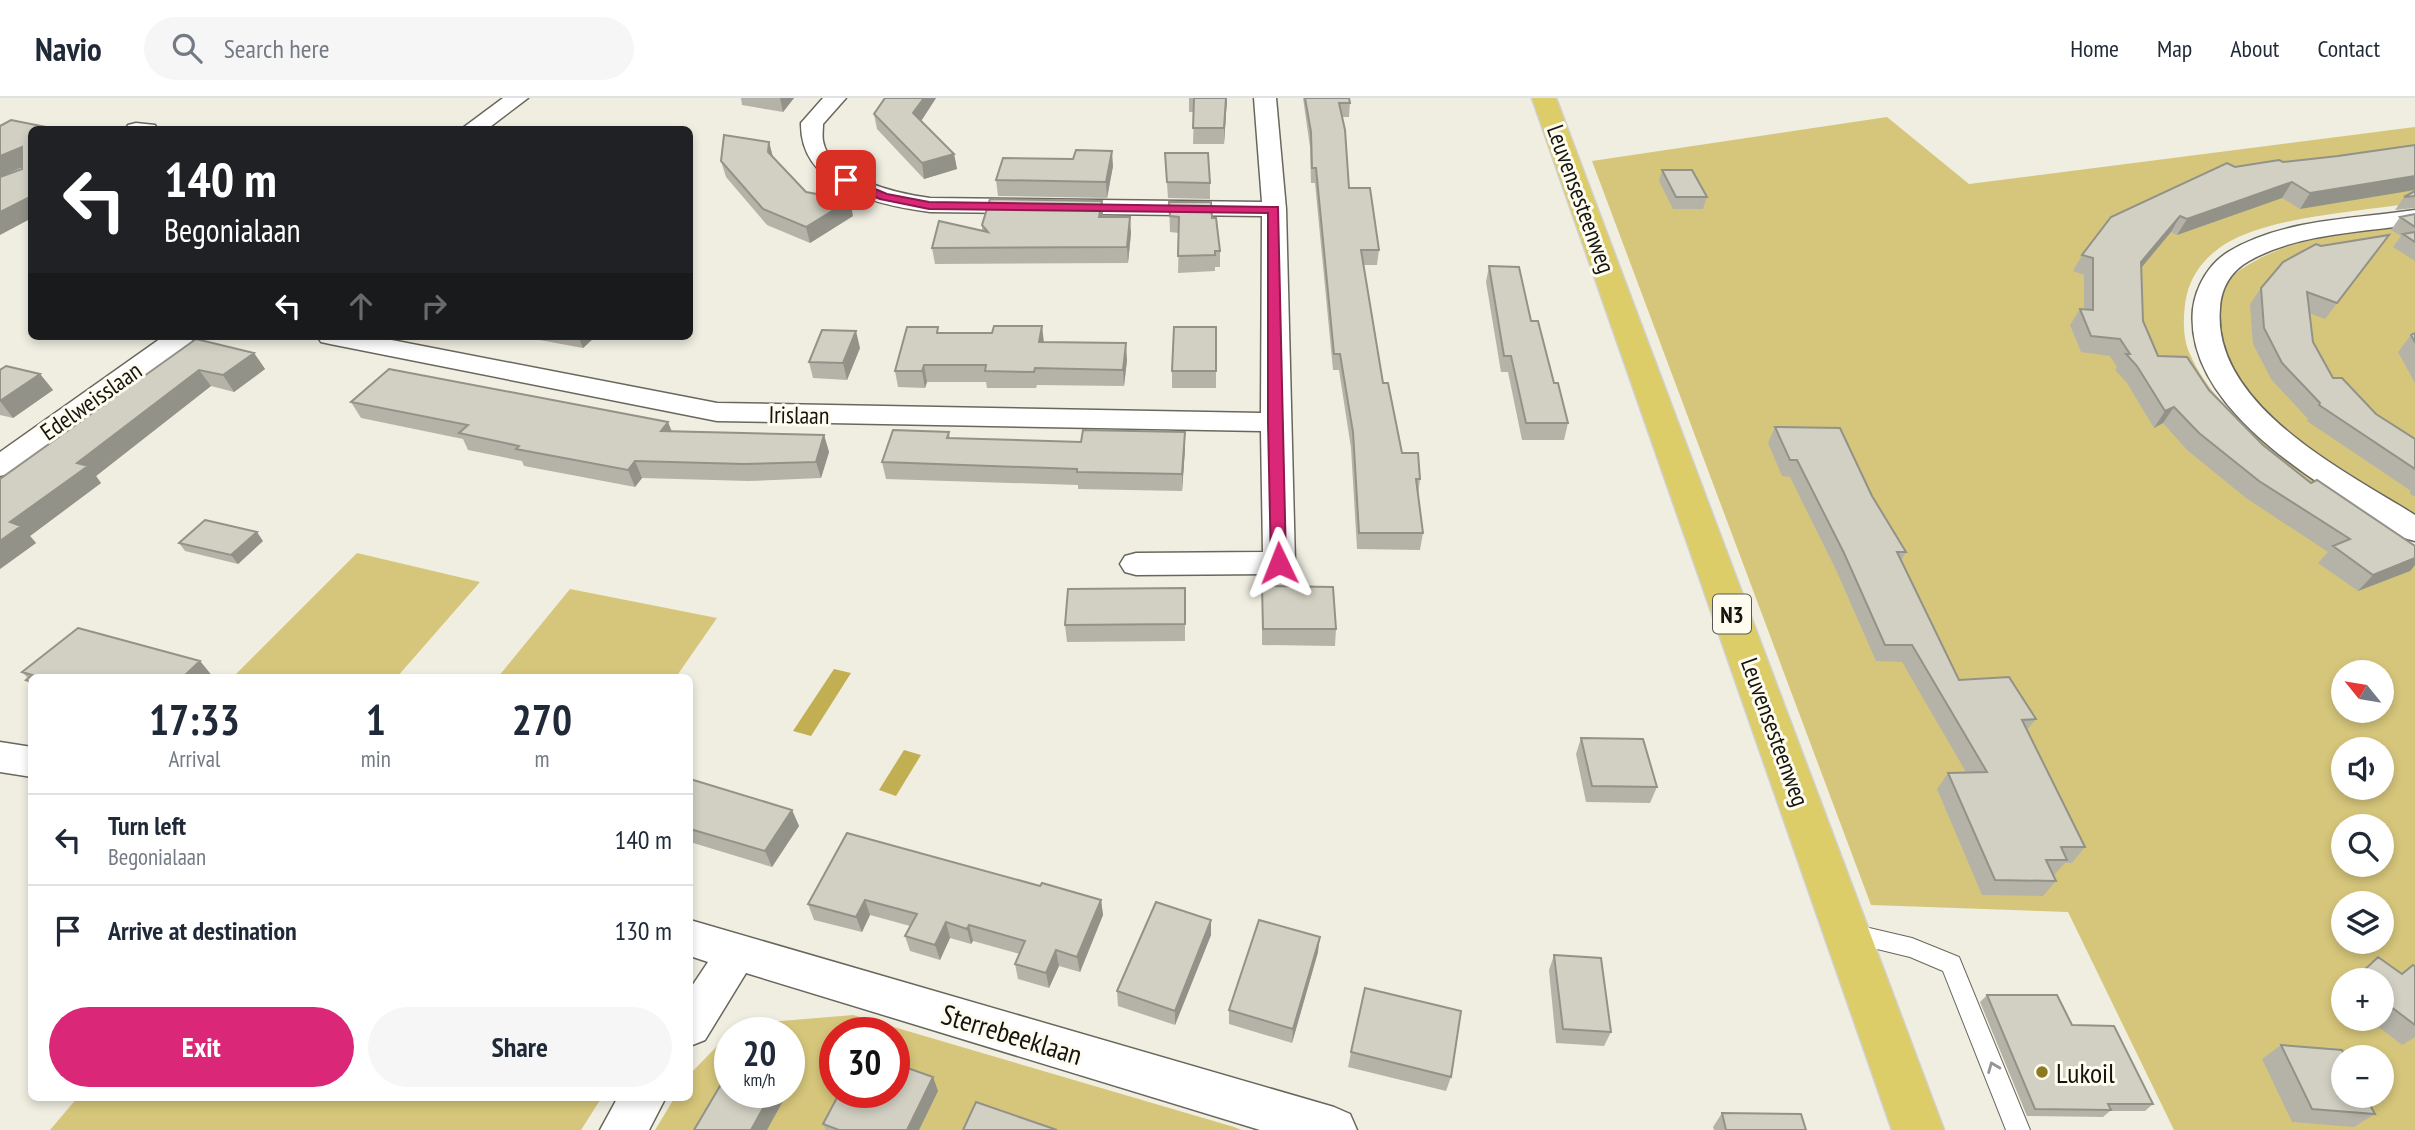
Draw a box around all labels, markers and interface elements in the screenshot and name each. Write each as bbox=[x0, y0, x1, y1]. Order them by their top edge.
search box bbox=[144, 17, 634, 80]
text: Navio bbox=[35, 27, 102, 70]
icon: search bbox=[168, 29, 206, 67]
text: Search here bbox=[224, 32, 329, 65]
text: Home bbox=[2070, 33, 2119, 64]
text: Map bbox=[2157, 33, 2192, 64]
text: About bbox=[2230, 33, 2279, 64]
text: Contact bbox=[2317, 33, 2380, 64]
street label: Leuvensesteenweg bbox=[1540, 121, 1622, 277]
text: 140 m bbox=[164, 147, 277, 211]
pin bbox=[816, 150, 876, 210]
icon: left bbox=[49, 154, 140, 245]
icon: arrive bbox=[827, 161, 865, 199]
text: Begonialaan bbox=[164, 209, 301, 251]
icon: left bbox=[269, 287, 307, 325]
icon: ahead bbox=[342, 287, 380, 325]
icon: right bbox=[415, 287, 453, 325]
street label: Edelweisslaan bbox=[34, 355, 148, 447]
street label: Irislaan bbox=[768, 399, 830, 431]
position arrow bbox=[1242, 526, 1316, 600]
road number: N3 bbox=[1713, 594, 1751, 634]
street label: Leuvensesteenweg bbox=[1734, 654, 1816, 810]
north arrow bbox=[2331, 660, 2394, 723]
map controls bbox=[2331, 660, 2394, 1108]
text: 17:33 bbox=[149, 692, 240, 747]
text: 1 bbox=[366, 692, 386, 747]
text: 270 bbox=[512, 692, 572, 747]
button: sound bbox=[2331, 737, 2394, 800]
text: Arrival bbox=[168, 744, 220, 773]
text: min bbox=[361, 744, 391, 773]
text: m bbox=[534, 744, 549, 773]
text: Turn left bbox=[108, 809, 186, 842]
button: search bbox=[2331, 814, 2394, 877]
icon: left bbox=[49, 821, 87, 859]
text: 140 m bbox=[614, 823, 672, 856]
text: Begonialaan bbox=[108, 842, 206, 871]
button: layers bbox=[2331, 891, 2394, 954]
icon: arrive bbox=[49, 912, 87, 950]
text: Arrive at destination bbox=[108, 914, 297, 947]
text: 130 m bbox=[614, 914, 672, 947]
button: + bbox=[2331, 968, 2394, 1031]
street label: Sterrebeeklaan bbox=[937, 995, 1087, 1073]
button: Exit bbox=[49, 1007, 354, 1087]
button: Share bbox=[368, 1007, 672, 1087]
speed limit sign: 30 bbox=[819, 1017, 910, 1108]
text: 20 bbox=[743, 1030, 776, 1076]
button: − bbox=[2331, 1045, 2394, 1108]
place label: Lukoil bbox=[2056, 1054, 2115, 1091]
one-way arrow bbox=[1987, 1061, 2001, 1073]
marker: Lukoil bbox=[2034, 1064, 2050, 1080]
text: km/h bbox=[744, 1068, 775, 1091]

